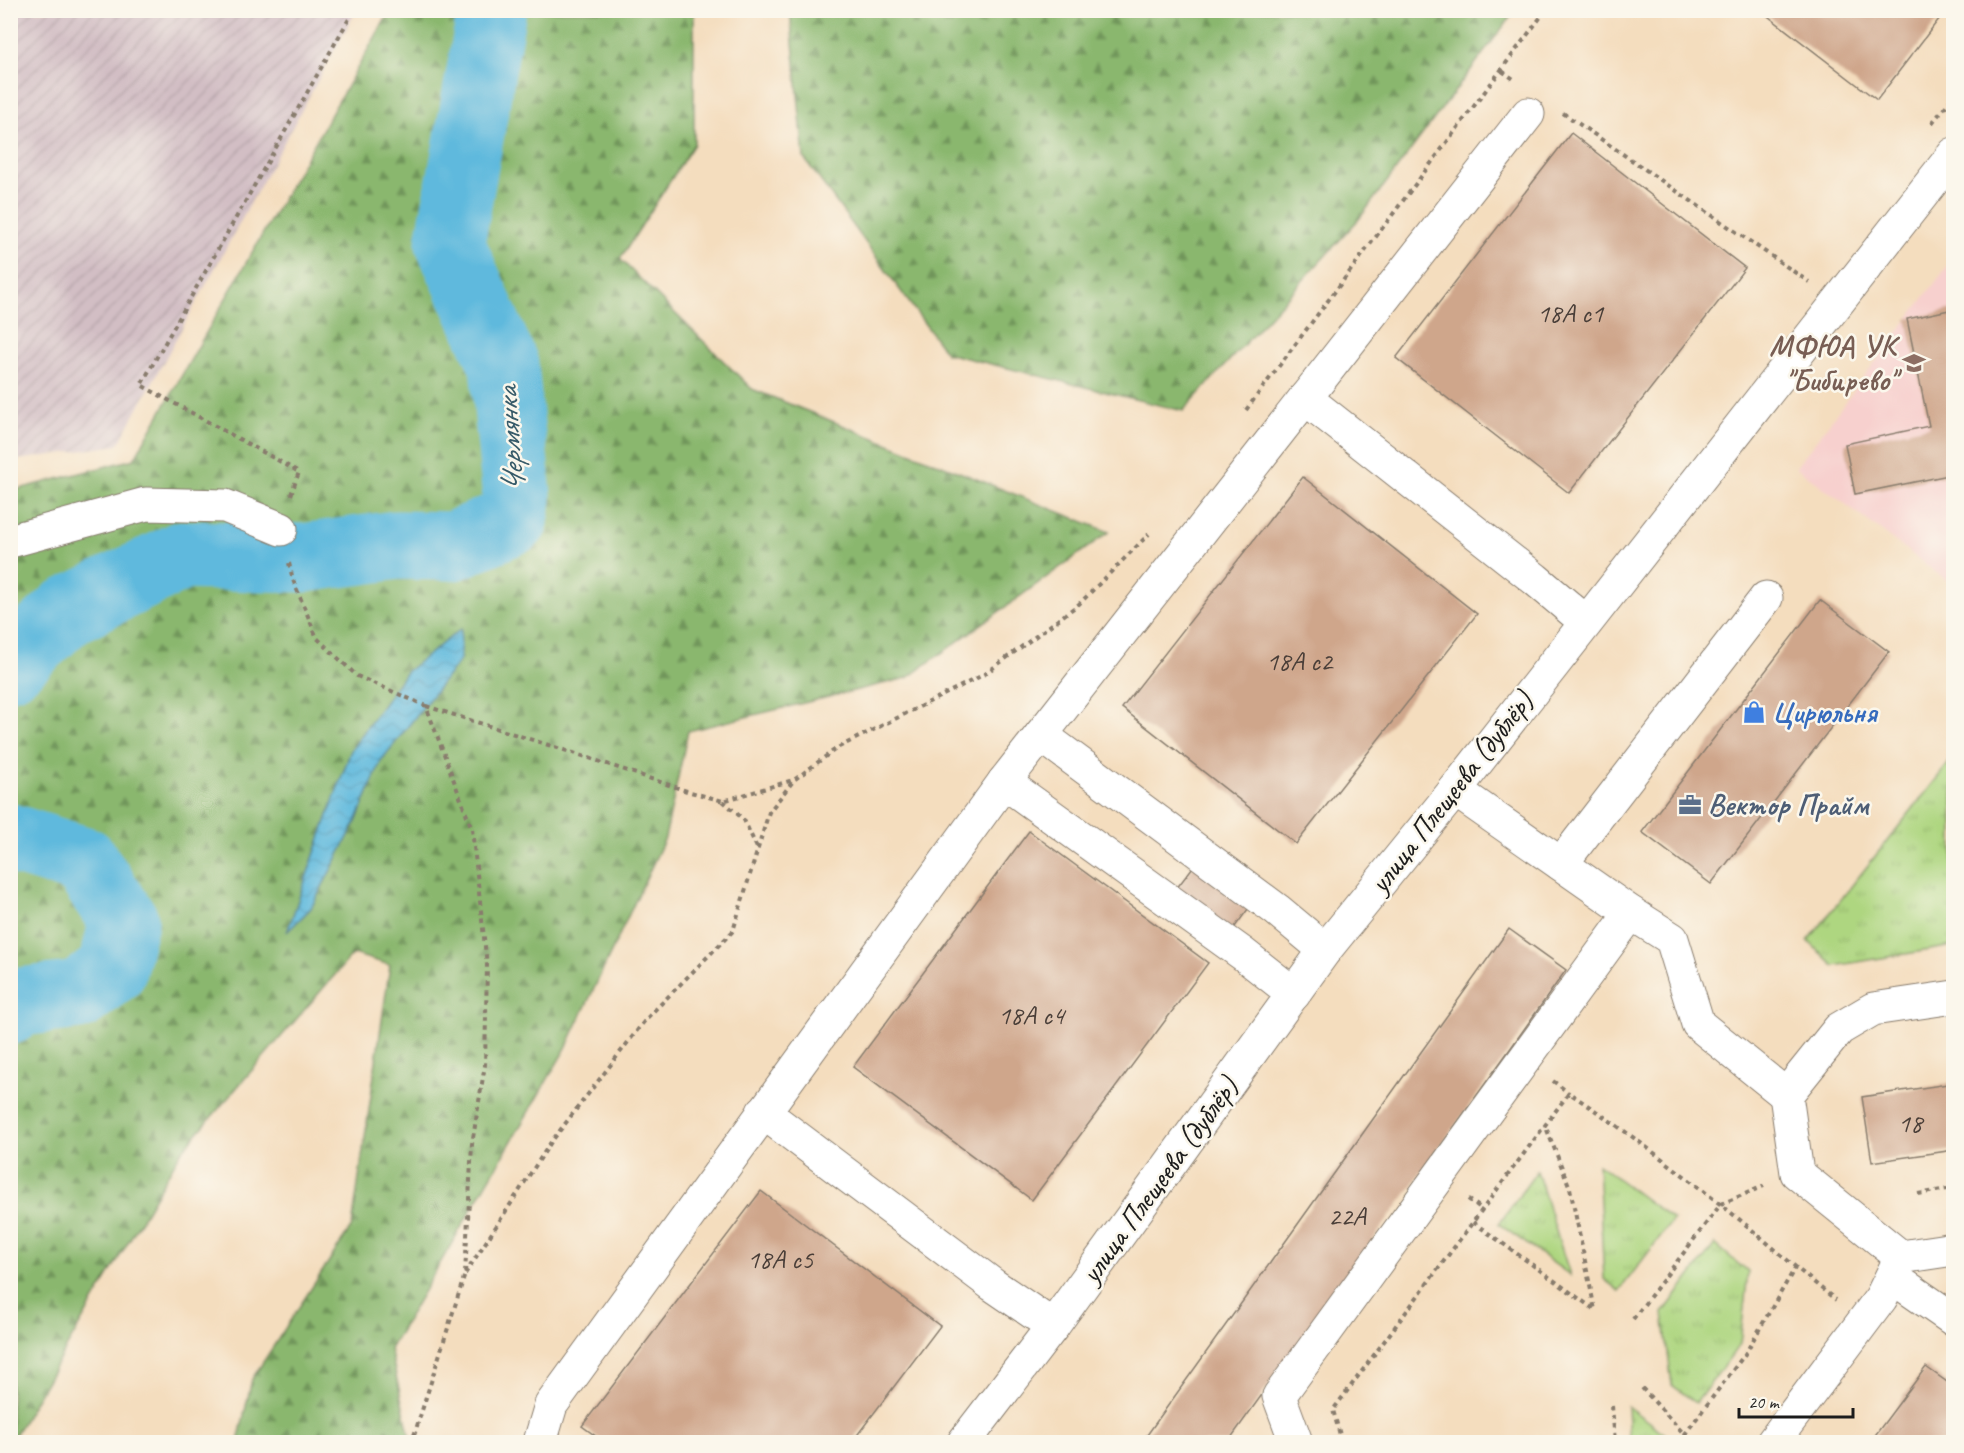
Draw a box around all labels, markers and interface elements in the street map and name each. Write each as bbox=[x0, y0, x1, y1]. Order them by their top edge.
house number: 18А с1 bbox=[1537, 296, 1605, 330]
place label: МФЮА УК "Бибирево" bbox=[1769, 327, 1903, 399]
school or university icon: МФЮА УК "Бибирево" bbox=[1901, 350, 1927, 376]
water label: Чермянка bbox=[486, 382, 534, 494]
house number: 18А с2 bbox=[1266, 644, 1334, 678]
street label: улица Плещеева (дублёр) bbox=[1359, 682, 1543, 902]
place label: Цирюльня bbox=[1772, 693, 1879, 731]
shop icon: Цирюльня bbox=[1741, 699, 1767, 725]
place label: Вектор Прайм bbox=[1708, 786, 1870, 824]
office icon: Вектор Прайм bbox=[1677, 792, 1703, 818]
house number: 18А с4 bbox=[998, 998, 1067, 1032]
street label: улица Плещеева (дублёр) bbox=[1070, 1068, 1248, 1292]
house number: 18 bbox=[1898, 1106, 1925, 1140]
house number: 22А bbox=[1328, 1199, 1367, 1233]
house number: 18А с5 bbox=[747, 1242, 815, 1276]
scale bar bbox=[1739, 1381, 1853, 1419]
text: 20 m bbox=[1748, 1391, 1781, 1413]

